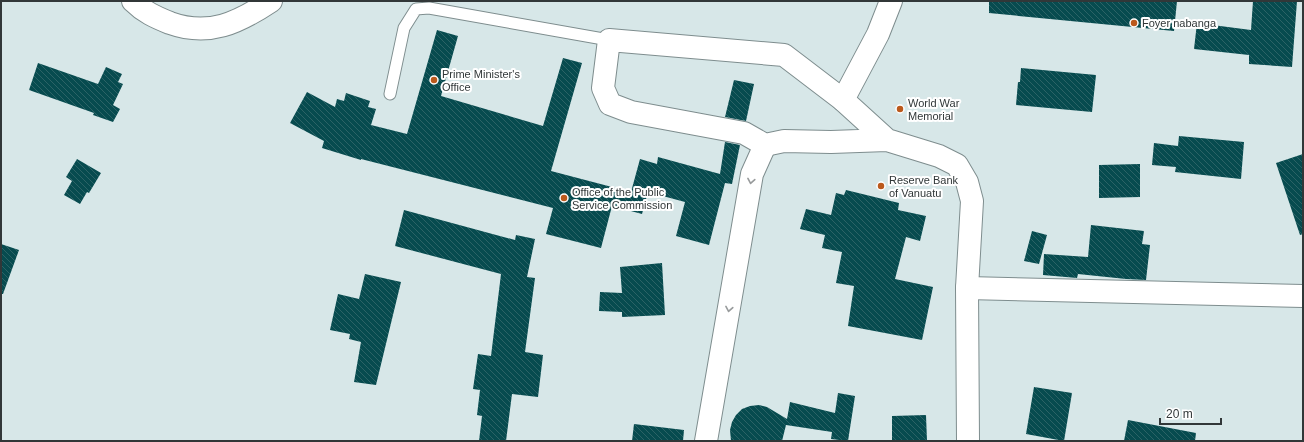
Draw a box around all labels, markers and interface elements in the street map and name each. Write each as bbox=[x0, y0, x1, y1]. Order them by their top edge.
place label: Foyer nabanga bbox=[1142, 17, 1217, 29]
marker: Foyer nabanga bbox=[1129, 18, 1139, 28]
place label: Prime Minister's Office bbox=[442, 68, 520, 93]
marker: Prime Minister's Office bbox=[429, 75, 439, 85]
place label: World War Memorial bbox=[908, 97, 960, 122]
marker: World War Memorial bbox=[895, 104, 905, 114]
place label: Reserve Bank of Vanuatu bbox=[889, 174, 959, 199]
one-way arrow bbox=[747, 178, 756, 184]
marker: Reserve Bank of Vanuatu bbox=[876, 181, 886, 191]
place label: Office of the Public Service Commission bbox=[572, 186, 672, 211]
marker: Office of the Public Service Commission bbox=[559, 193, 569, 203]
one-way arrow bbox=[725, 306, 734, 312]
scale bar bbox=[1160, 400, 1221, 426]
text: 20 m bbox=[1166, 407, 1193, 421]

